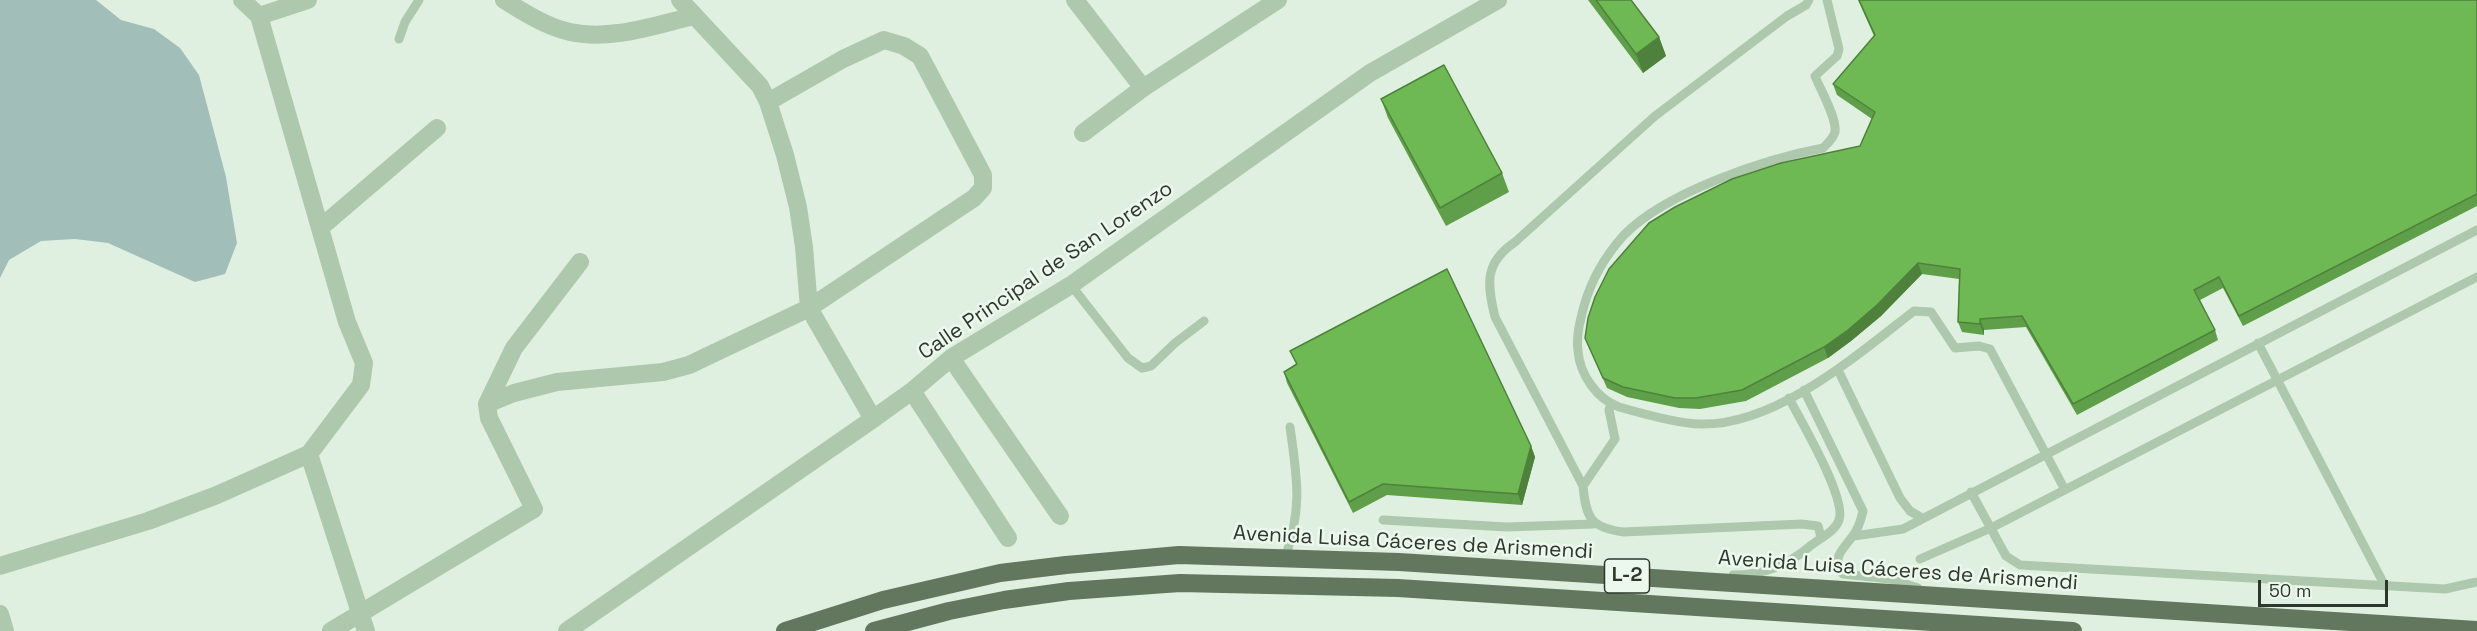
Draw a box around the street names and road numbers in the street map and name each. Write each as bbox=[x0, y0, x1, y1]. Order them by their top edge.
street label: Calle Principal de San Lorenzo bbox=[914, 176, 1178, 366]
street label: Avenida Luisa Cáceres de Arismendi bbox=[1232, 521, 1594, 565]
street label: Avenida Luisa Cáceres de Arismendi bbox=[1717, 546, 2079, 596]
road number: L-2 bbox=[1604, 559, 1650, 593]

